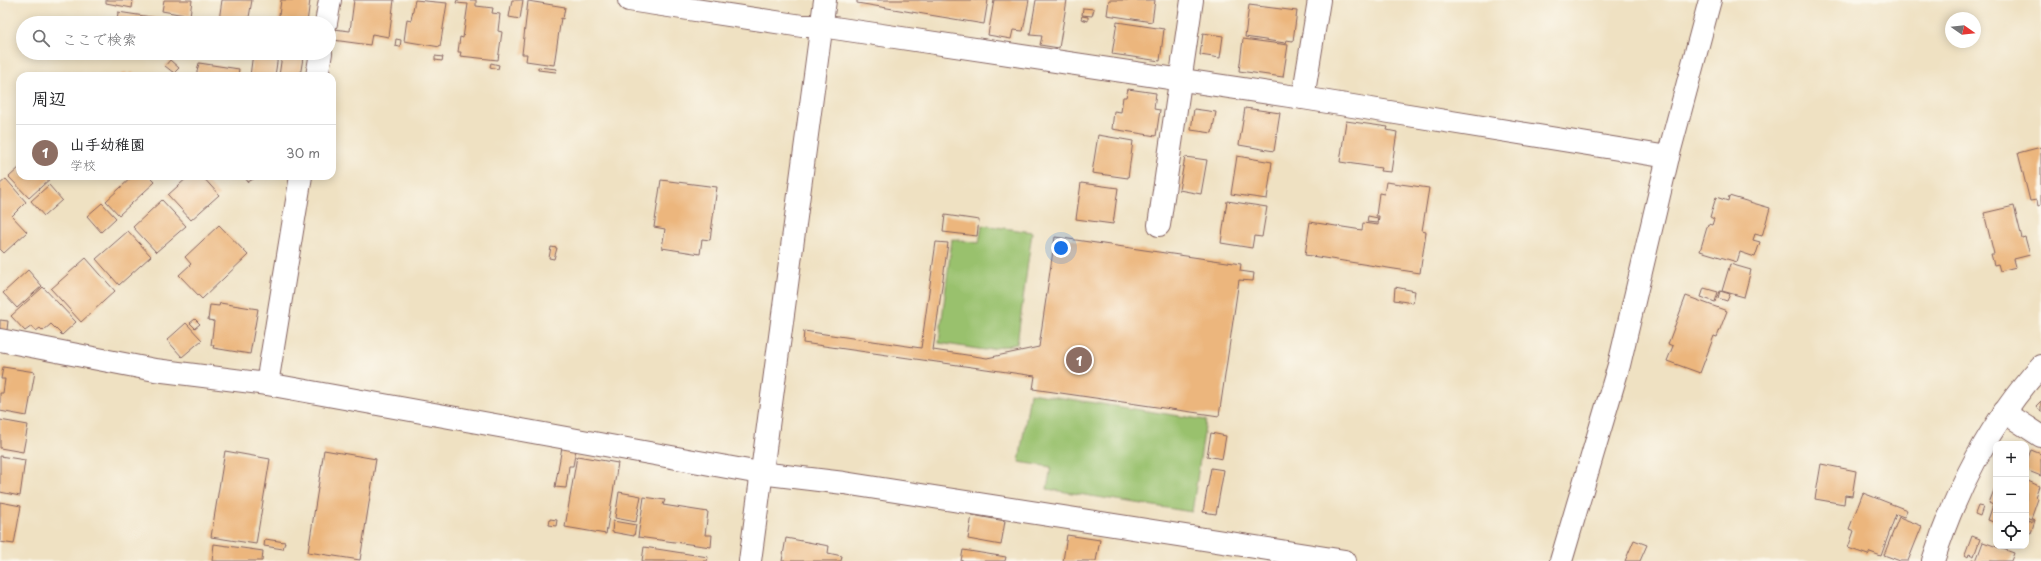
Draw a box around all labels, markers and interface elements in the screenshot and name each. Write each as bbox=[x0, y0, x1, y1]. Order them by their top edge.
north arrow bbox=[1945, 12, 1981, 48]
search box bbox=[16, 16, 336, 60]
icon: search bbox=[30, 27, 52, 49]
text: ここで検索 bbox=[62, 27, 137, 50]
text: 周辺 bbox=[32, 85, 66, 111]
text: 山手幼稚園 bbox=[70, 132, 145, 155]
text: 1 bbox=[42, 143, 48, 162]
text: 30 m bbox=[286, 143, 320, 162]
text: 学校 bbox=[70, 155, 96, 174]
your location bbox=[1051, 238, 1071, 258]
pin: 1 bbox=[1066, 345, 1092, 375]
map controls bbox=[1993, 441, 2029, 549]
button: + bbox=[1993, 441, 2029, 477]
button: − bbox=[1993, 477, 2029, 513]
button: locate bbox=[1993, 513, 2029, 549]

